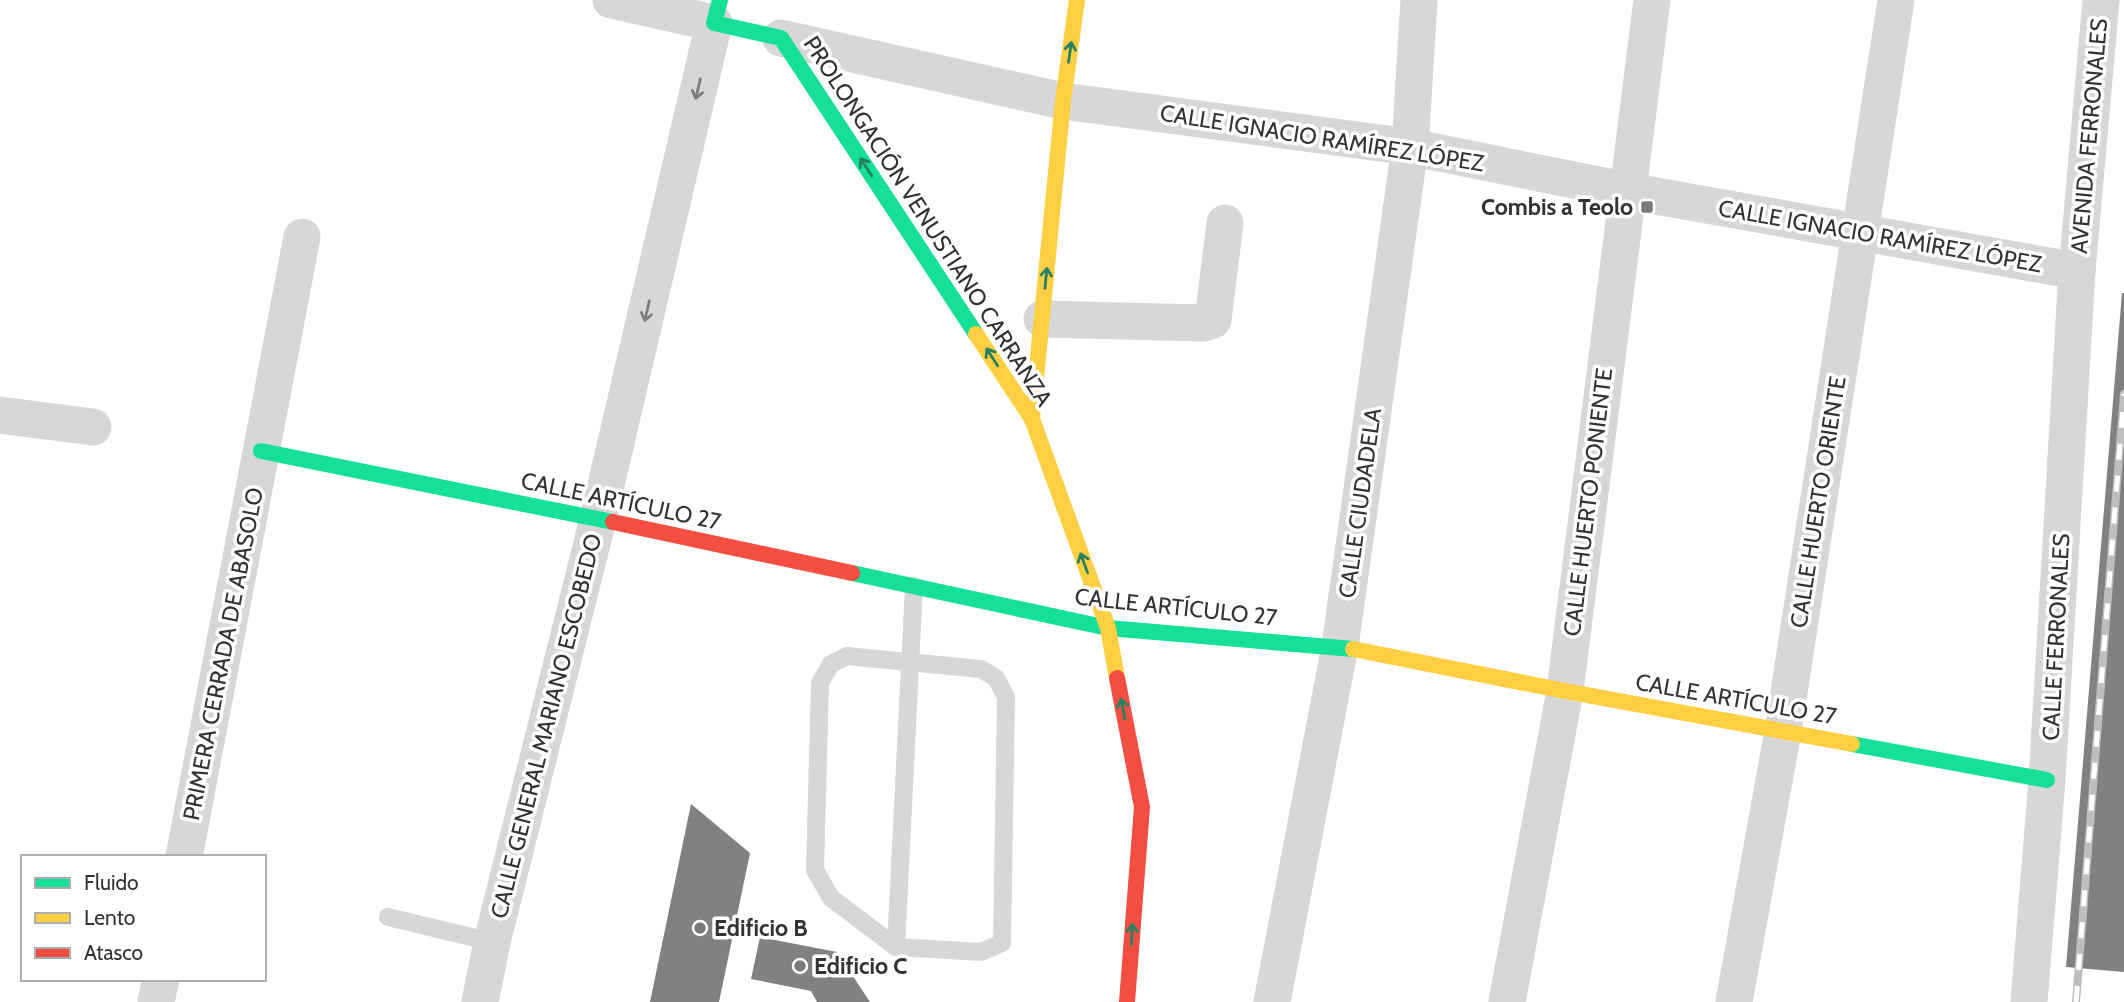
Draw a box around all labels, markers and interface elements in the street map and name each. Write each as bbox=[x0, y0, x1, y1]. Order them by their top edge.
street label: AVENIDA FERRONALES bbox=[2065, 17, 2113, 255]
street label: PROLONGACIÓN VENUSTIANO CARRANZA bbox=[798, 31, 1058, 411]
one-way arrow bbox=[1064, 41, 1077, 63]
one-way arrow bbox=[691, 78, 704, 100]
street label: CALLE IGNACIO RAMÍREZ LÓPEZ bbox=[1158, 98, 1487, 178]
one-way arrow bbox=[859, 158, 873, 178]
place label: Combis a Teolo bbox=[1481, 193, 1633, 221]
street label: CALLE IGNACIO RAMÍREZ LÓPEZ bbox=[1716, 193, 2044, 278]
marker: Combis a Teolo bbox=[1639, 199, 1655, 215]
one-way arrow bbox=[1039, 267, 1052, 290]
one-way arrow bbox=[639, 299, 653, 322]
one-way arrow bbox=[984, 348, 999, 367]
street label: CALLE HUERTO PONIENTE bbox=[1558, 366, 1618, 638]
street label: CALLE HUERTO ORIENTE bbox=[1784, 374, 1852, 630]
street label: CALLE CIUDADELA bbox=[1333, 406, 1387, 600]
street label: CALLE ARTÍCULO 27 bbox=[519, 465, 724, 536]
street label: PRIMERA CERRADA DE ABASOLO bbox=[177, 485, 269, 823]
street label: CALLE GENERAL MARIANO ESCOBEDO bbox=[485, 531, 607, 921]
street label: CALLE FERRONALES bbox=[2037, 533, 2075, 741]
one-way arrow bbox=[1077, 553, 1090, 575]
street label: CALLE ARTÍCULO 27 bbox=[1073, 581, 1279, 632]
street label: CALLE ARTÍCULO 27 bbox=[1633, 667, 1839, 731]
one-way arrow bbox=[1116, 698, 1129, 721]
legend bbox=[21, 855, 266, 981]
text: Fluido bbox=[84, 870, 139, 895]
text: Lento bbox=[84, 905, 135, 930]
place label: Edificio B bbox=[714, 914, 808, 942]
marker: Edificio B bbox=[692, 920, 708, 936]
one-way arrow bbox=[1126, 923, 1139, 946]
text: Atasco bbox=[84, 940, 143, 965]
place label: Edificio C bbox=[814, 952, 907, 980]
marker: Edificio C bbox=[792, 958, 808, 974]

